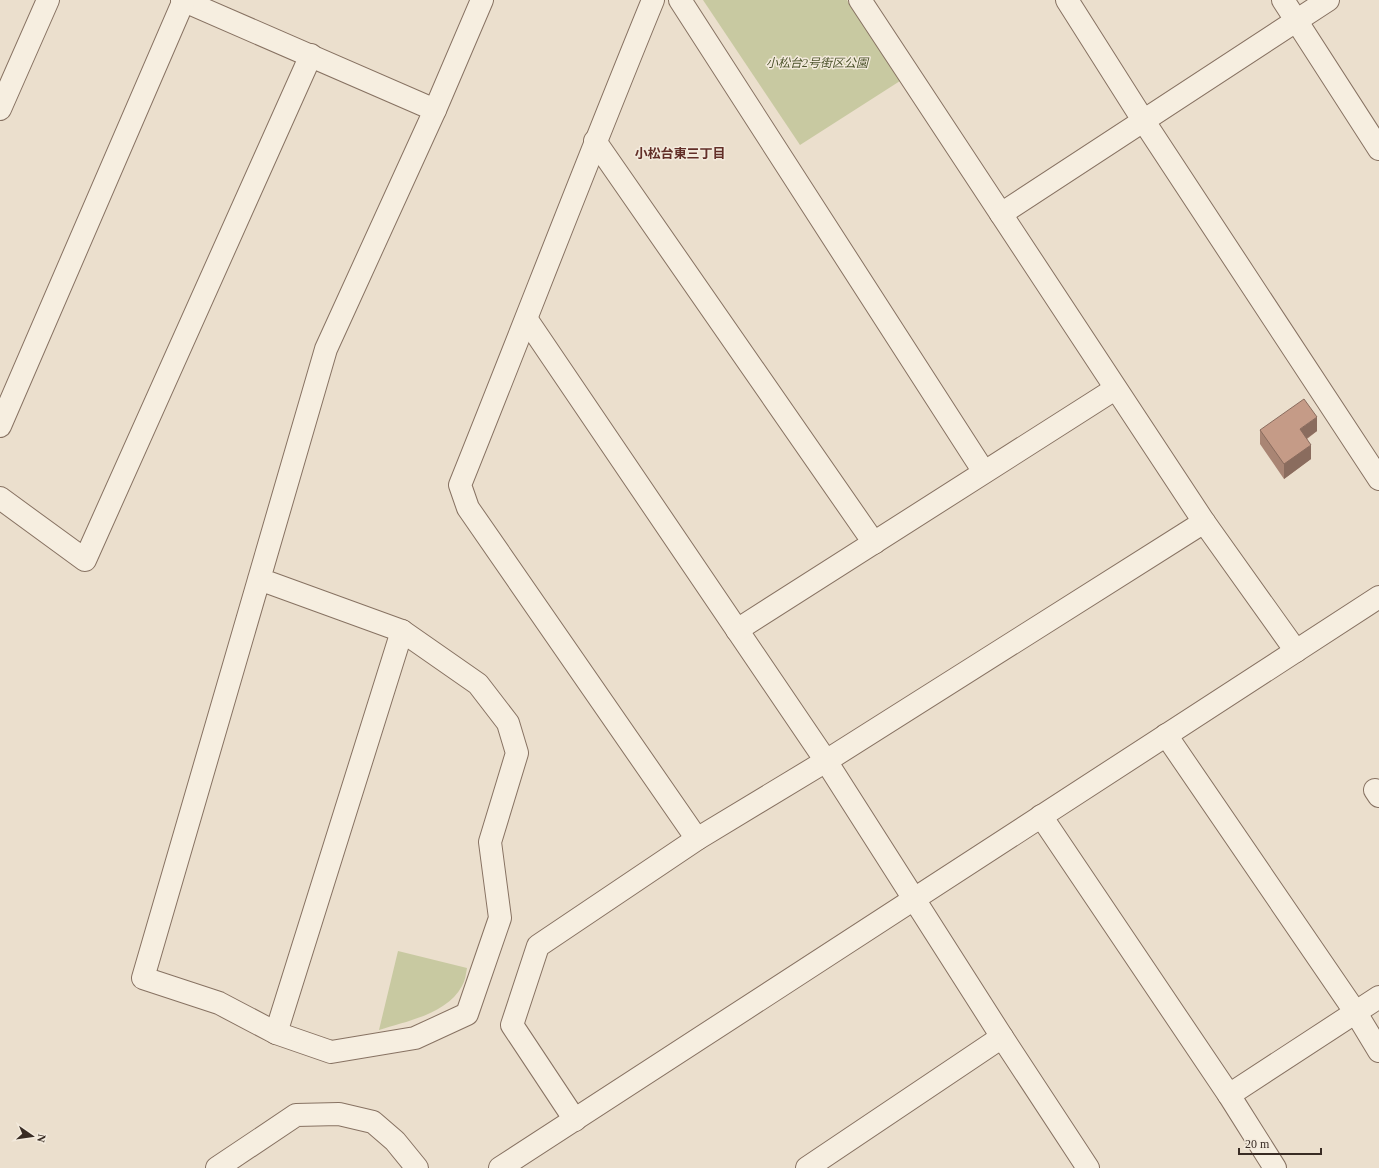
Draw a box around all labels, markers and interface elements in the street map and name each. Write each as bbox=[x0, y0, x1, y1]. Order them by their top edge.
park label: 小松台2号街区公園 bbox=[766, 56, 870, 70]
district label: 小松台東三丁目 bbox=[634, 146, 726, 161]
north arrow bbox=[12, 1116, 52, 1156]
scale bar bbox=[1239, 1130, 1321, 1156]
text: N bbox=[35, 1133, 48, 1144]
text: 20 m bbox=[1245, 1137, 1270, 1151]

